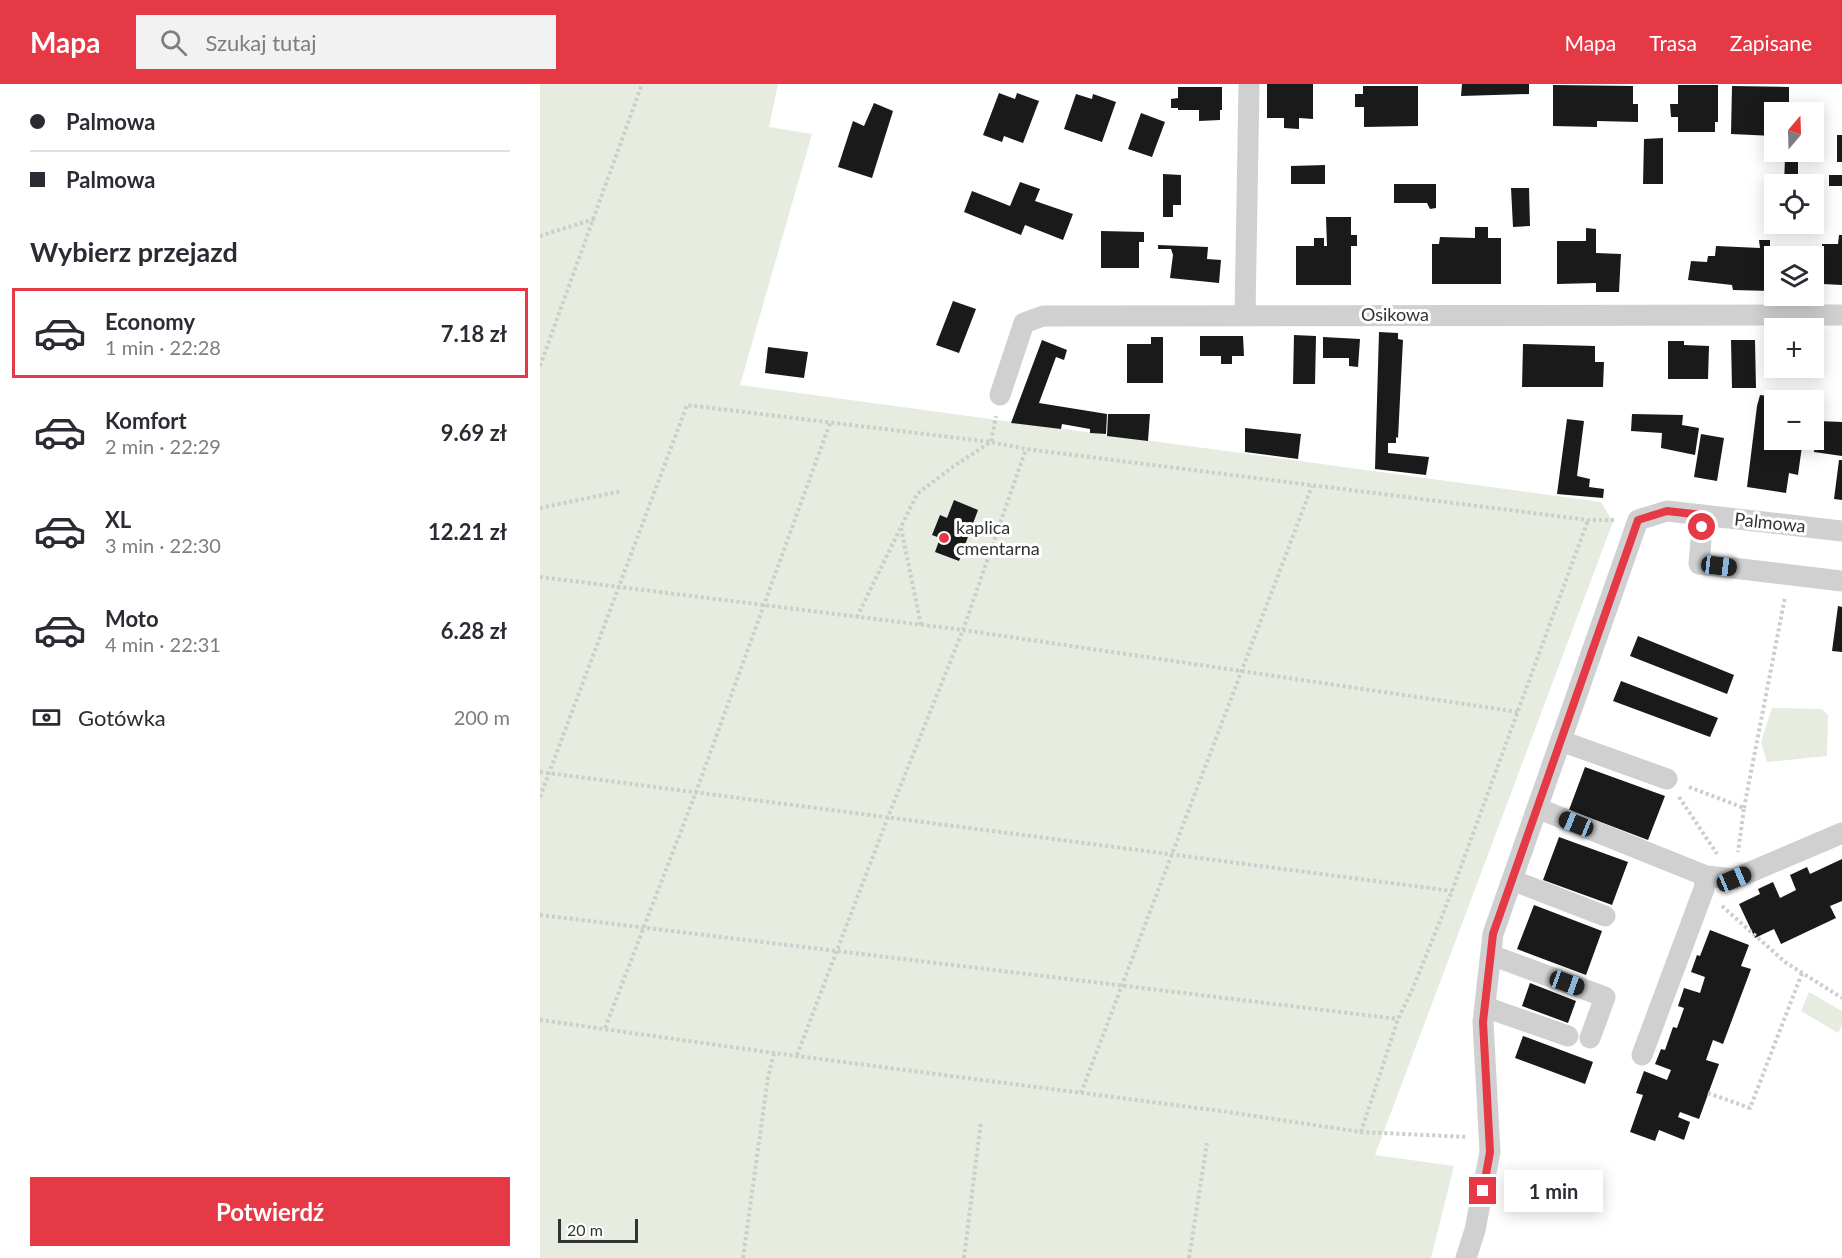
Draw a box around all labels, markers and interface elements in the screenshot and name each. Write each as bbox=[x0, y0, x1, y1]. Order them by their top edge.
search box bbox=[136, 15, 556, 69]
text: Mapa bbox=[30, 25, 100, 59]
icon: search bbox=[157, 26, 190, 59]
text: Szukaj tutaj bbox=[205, 29, 316, 56]
text: Mapa bbox=[1564, 30, 1616, 55]
text: Trasa bbox=[1649, 30, 1697, 55]
text: Zapisane bbox=[1730, 30, 1812, 55]
north arrow bbox=[1764, 102, 1824, 162]
map controls bbox=[1764, 102, 1824, 450]
text: Palmowa bbox=[66, 108, 155, 135]
text: Palmowa bbox=[66, 166, 155, 193]
button: locate bbox=[1764, 174, 1824, 234]
text: Wybierz przejazd bbox=[30, 235, 238, 268]
button: layers bbox=[1764, 246, 1824, 306]
street label: Osikowa bbox=[1361, 303, 1429, 325]
icon: car bbox=[33, 306, 87, 360]
text: Economy bbox=[105, 308, 195, 335]
button: + bbox=[1764, 318, 1824, 378]
text: 7.18 zł bbox=[441, 320, 507, 347]
text: 1 min · 22:28 bbox=[105, 335, 221, 359]
button: − bbox=[1764, 390, 1824, 450]
icon: car bbox=[33, 405, 87, 459]
text: Komfort bbox=[105, 407, 187, 434]
text: 9.69 zł bbox=[441, 419, 507, 446]
text: 2 min · 22:29 bbox=[105, 434, 221, 458]
icon: car bbox=[33, 504, 87, 558]
text: XL bbox=[105, 506, 131, 533]
street label: Palmowa bbox=[1733, 507, 1807, 537]
route start bbox=[1688, 513, 1715, 540]
place label: kaplica cmentarna bbox=[956, 516, 1040, 559]
text: 12.21 zł bbox=[428, 518, 507, 545]
marker: kaplica cmentarna bbox=[937, 531, 951, 545]
text: 3 min · 22:30 bbox=[105, 533, 221, 557]
car bbox=[1700, 555, 1738, 577]
icon: car bbox=[33, 603, 87, 657]
text: Moto bbox=[105, 605, 159, 632]
text: 6.28 zł bbox=[441, 617, 507, 644]
text: 4 min · 22:31 bbox=[105, 632, 221, 656]
icon: cash bbox=[30, 701, 63, 734]
text: Gotówka bbox=[78, 704, 166, 731]
text: 200 m bbox=[454, 705, 510, 729]
car bbox=[1556, 809, 1596, 839]
car bbox=[1714, 864, 1754, 894]
car bbox=[1547, 968, 1587, 998]
callout: 1 min bbox=[1504, 1170, 1603, 1212]
button: Potwierdź bbox=[30, 1177, 510, 1246]
route end bbox=[1469, 1177, 1496, 1204]
text: 1 min bbox=[1529, 1179, 1578, 1203]
scale bar bbox=[558, 1216, 638, 1244]
text: 20 m bbox=[567, 1220, 603, 1239]

